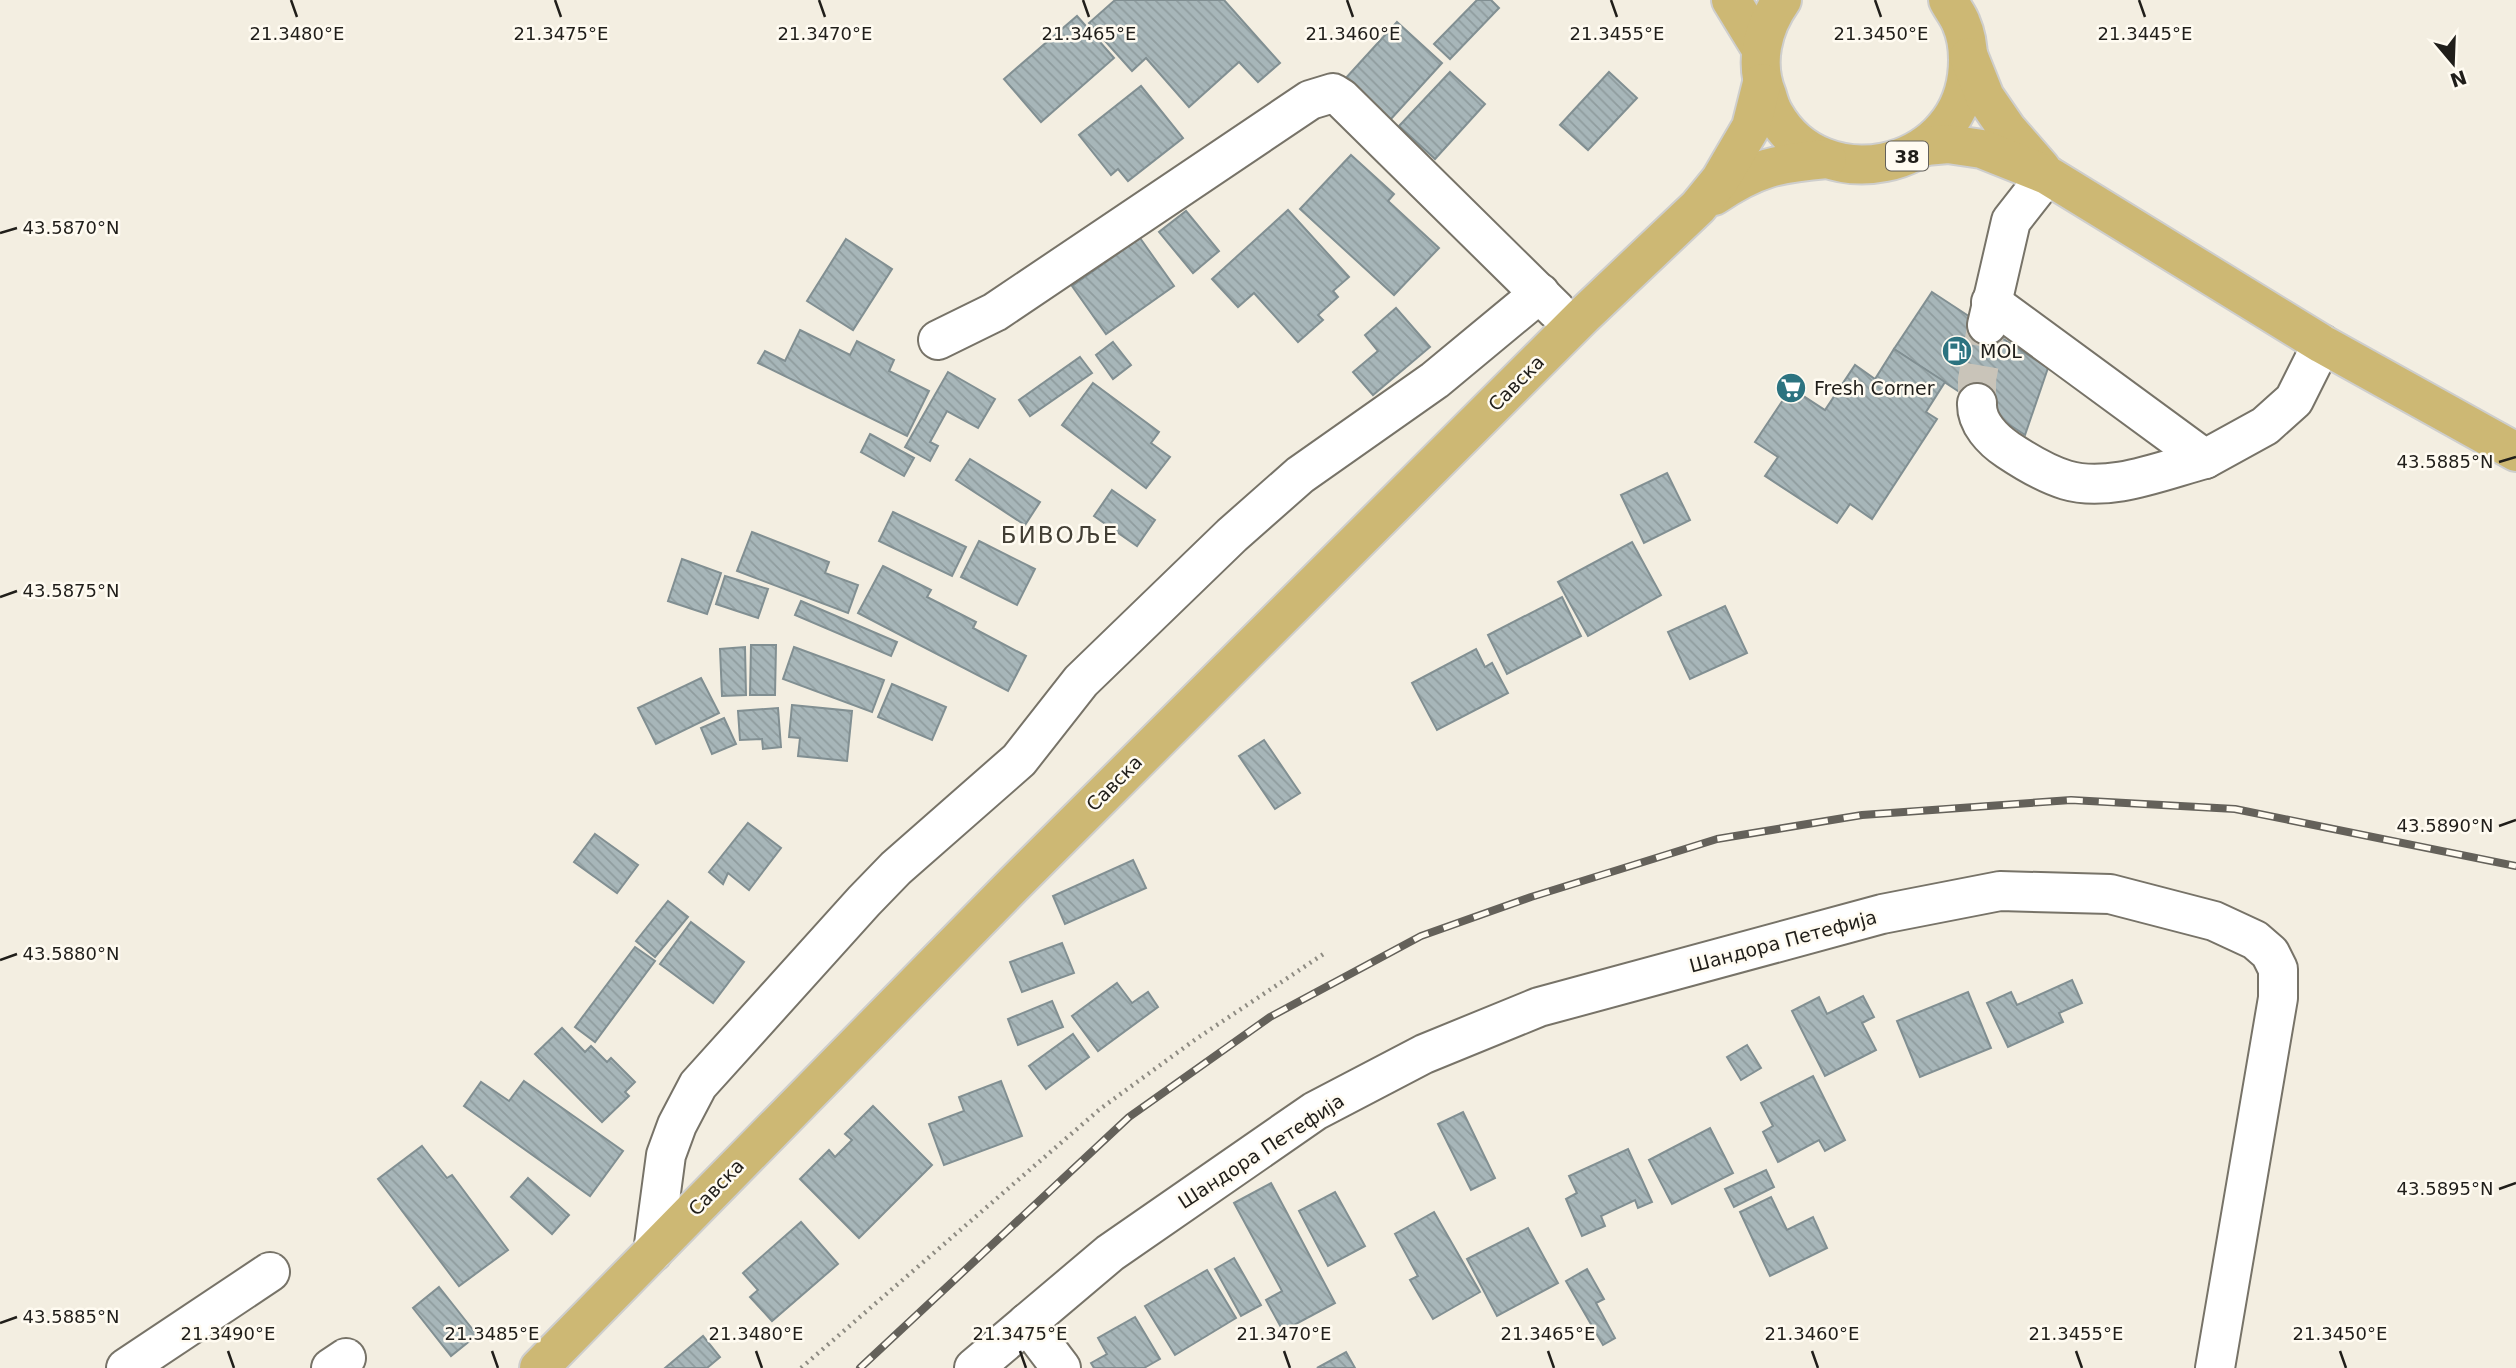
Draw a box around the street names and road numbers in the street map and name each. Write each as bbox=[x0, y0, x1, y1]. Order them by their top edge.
road number: 38 bbox=[1886, 141, 1928, 170]
street label: Савска bbox=[1484, 351, 1548, 415]
street label: Савска bbox=[1082, 751, 1146, 815]
street label: Шандора Петефија bbox=[1687, 905, 1879, 977]
street label: Шандора Петефија bbox=[1174, 1089, 1348, 1213]
street label: Савска bbox=[684, 1154, 748, 1220]

